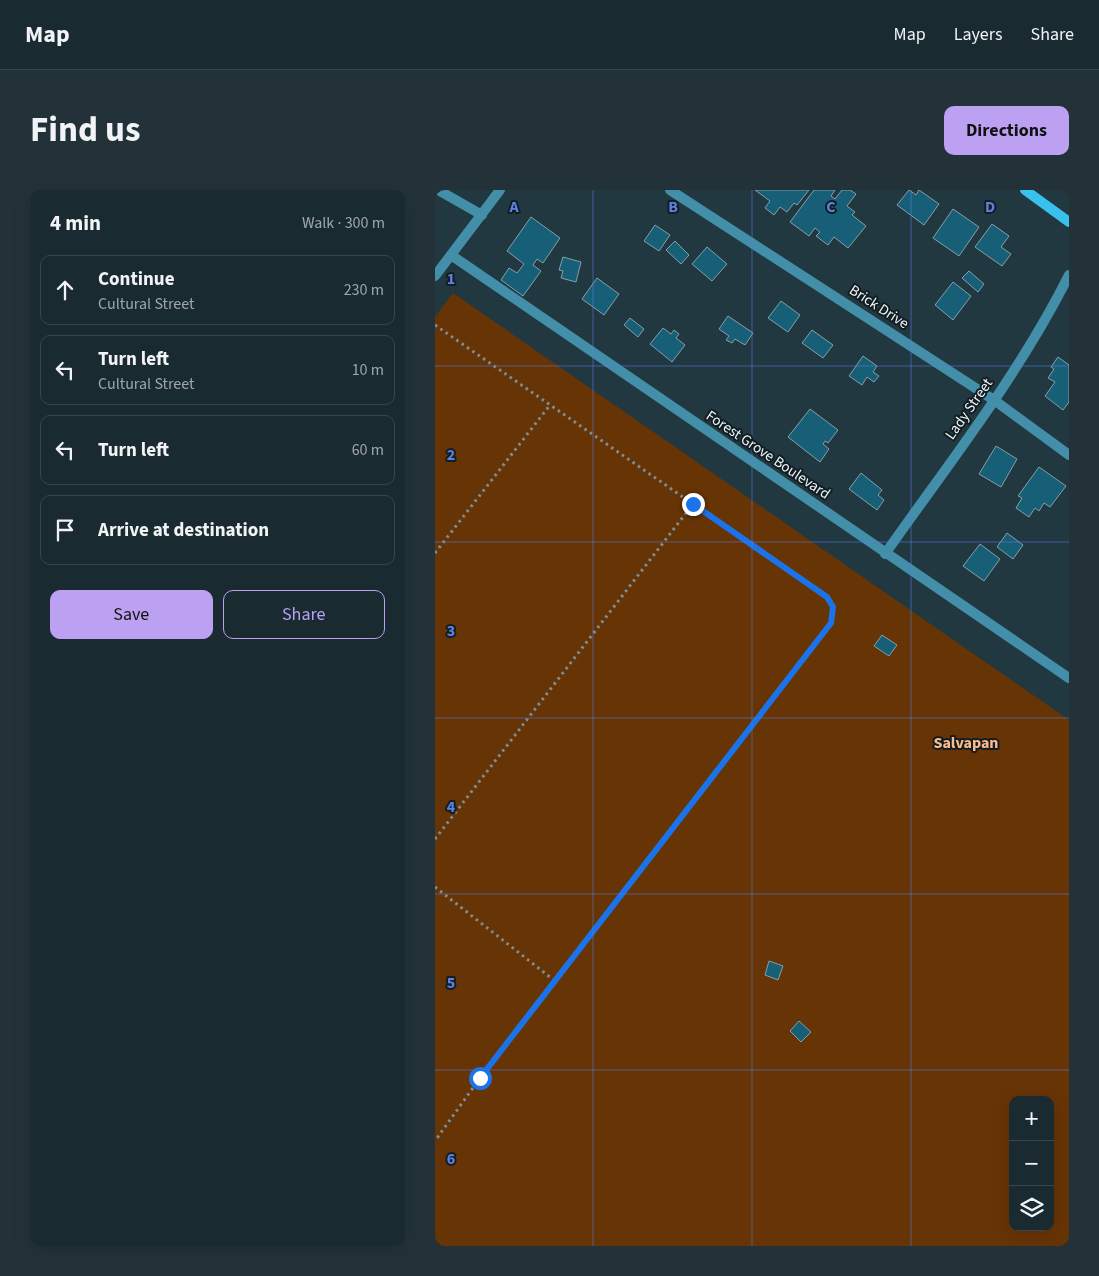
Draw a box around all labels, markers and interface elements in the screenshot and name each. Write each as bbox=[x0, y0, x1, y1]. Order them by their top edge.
text: Map bbox=[25, 17, 70, 52]
text: Map bbox=[894, 22, 926, 47]
text: Layers bbox=[954, 22, 1003, 47]
text: Share bbox=[1031, 22, 1074, 47]
text: Find us bbox=[30, 105, 140, 155]
button: Directions bbox=[944, 106, 1069, 155]
text: A bbox=[508, 196, 519, 218]
text: B bbox=[668, 196, 678, 218]
text: C bbox=[826, 196, 836, 218]
text: D bbox=[985, 196, 995, 218]
text: 4 min bbox=[50, 208, 101, 238]
text: Walk · 300 m bbox=[302, 212, 385, 234]
text: Continue bbox=[98, 266, 175, 293]
text: 1 bbox=[447, 268, 455, 290]
icon: ahead bbox=[51, 276, 79, 304]
text: 230 m bbox=[344, 279, 384, 301]
street label: Brick Drive bbox=[845, 280, 913, 334]
text: Cultural Street bbox=[98, 293, 194, 315]
text: Turn left bbox=[98, 346, 169, 373]
icon: left bbox=[51, 356, 79, 384]
text: 10 m bbox=[352, 359, 384, 381]
text: Cultural Street bbox=[98, 373, 194, 395]
street label: Lady Street bbox=[940, 374, 998, 444]
street label: Forest Grove Boulevard bbox=[702, 406, 834, 504]
icon: left bbox=[51, 436, 79, 464]
text: Turn left bbox=[98, 437, 169, 464]
text: 60 m bbox=[352, 439, 384, 461]
text: 2 bbox=[447, 444, 455, 466]
route end bbox=[682, 493, 705, 516]
icon: arrive bbox=[51, 516, 79, 544]
text: Arrive at destination bbox=[98, 517, 269, 544]
button: Save bbox=[50, 590, 213, 639]
button: Share bbox=[223, 590, 385, 639]
text: 3 bbox=[447, 620, 455, 642]
district label: Salvapan bbox=[934, 732, 998, 754]
text: 4 bbox=[447, 796, 456, 818]
text: 5 bbox=[447, 972, 455, 994]
route start bbox=[469, 1067, 492, 1090]
map controls bbox=[1009, 1096, 1054, 1231]
button: + bbox=[1009, 1096, 1054, 1141]
button: − bbox=[1009, 1141, 1054, 1186]
text: 6 bbox=[447, 1148, 455, 1170]
button: layers bbox=[1009, 1186, 1054, 1231]

